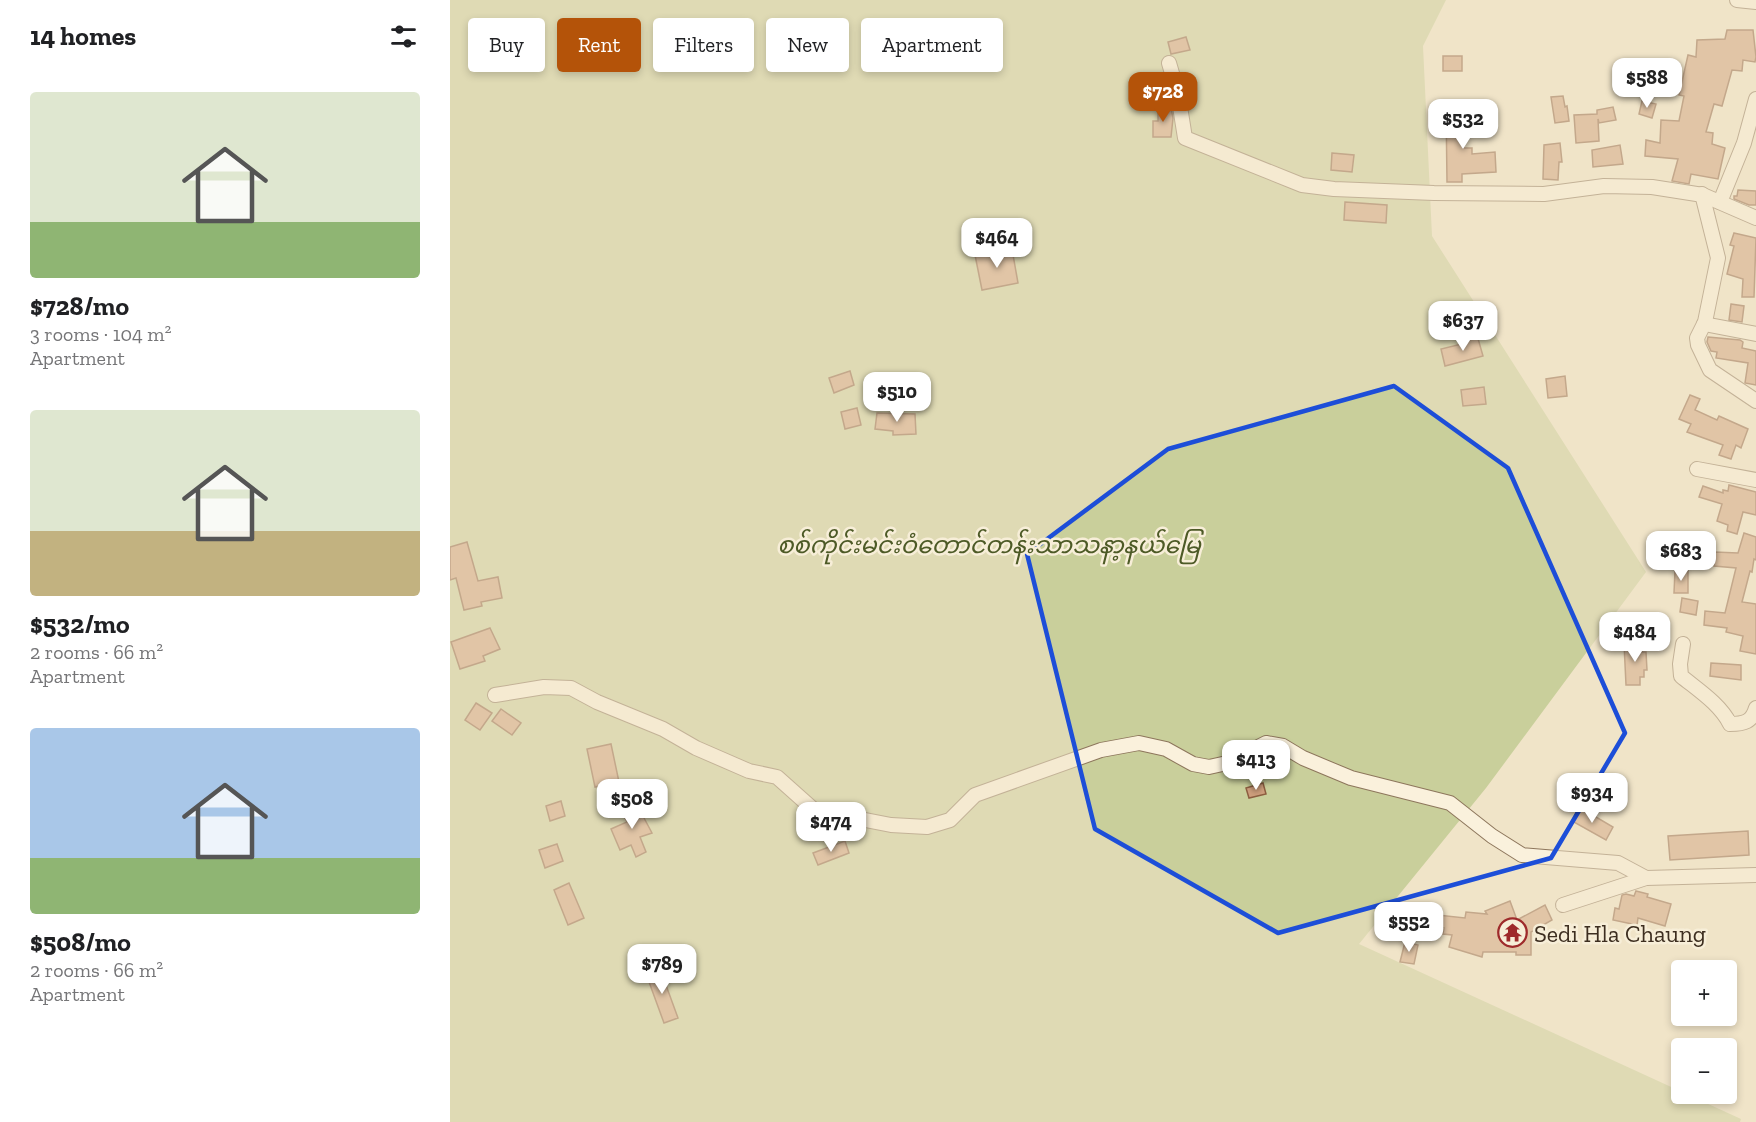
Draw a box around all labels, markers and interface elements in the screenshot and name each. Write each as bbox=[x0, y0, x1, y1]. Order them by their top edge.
chip: Buy bbox=[468, 18, 545, 72]
chip: Rent bbox=[557, 18, 641, 72]
chip: Filters bbox=[653, 18, 754, 72]
chip: New bbox=[766, 18, 849, 72]
chip: Apartment bbox=[861, 18, 1003, 72]
text: 14 homes bbox=[30, 20, 136, 52]
icon: filters bbox=[387, 20, 420, 53]
pin: $588 bbox=[1611, 58, 1683, 109]
text: $588 bbox=[1626, 65, 1668, 89]
pin: $728 bbox=[1127, 72, 1199, 123]
text: $728 bbox=[1142, 79, 1184, 103]
pin: $532 bbox=[1427, 99, 1499, 150]
text: $532 bbox=[1442, 106, 1484, 130]
icon: home bbox=[171, 131, 279, 239]
pin: $464 bbox=[961, 218, 1033, 269]
text: $464 bbox=[975, 225, 1019, 249]
text: $728/mo bbox=[30, 290, 129, 322]
pin: $637 bbox=[1427, 301, 1499, 352]
text: $637 bbox=[1442, 308, 1484, 332]
text: 3 rooms · 104 m² bbox=[30, 322, 171, 346]
text: Apartment bbox=[30, 346, 125, 370]
pin: $510 bbox=[861, 372, 933, 423]
text: $510 bbox=[877, 379, 917, 403]
icon: home bbox=[171, 449, 279, 557]
park label: စစ်ကိုင်းမင်းဝံတောင်တန်းသာသနာ့နယ်မြေ bbox=[777, 528, 1205, 565]
pin: $683 bbox=[1645, 531, 1717, 582]
text: $683 bbox=[1660, 538, 1702, 562]
text: $532/mo bbox=[30, 608, 130, 640]
pin: $484 bbox=[1599, 612, 1671, 663]
text: $484 bbox=[1613, 619, 1657, 643]
text: 2 rooms · 66 m² bbox=[30, 640, 163, 664]
text: Apartment bbox=[30, 664, 125, 688]
pin: $413 bbox=[1220, 740, 1292, 791]
text: $413 bbox=[1236, 747, 1276, 771]
icon: home bbox=[171, 767, 279, 875]
pin: $934 bbox=[1556, 773, 1628, 824]
pin: $508 bbox=[596, 779, 668, 830]
text: $934 bbox=[1571, 780, 1613, 804]
text: $508 bbox=[611, 786, 653, 810]
pin: $474 bbox=[795, 802, 867, 853]
text: $474 bbox=[810, 809, 852, 833]
pin: $552 bbox=[1373, 902, 1445, 953]
text: $552 bbox=[1388, 909, 1430, 933]
temple icon: Sedi Hla Chaung bbox=[1497, 917, 1529, 949]
place label: Sedi Hla Chaung bbox=[1534, 919, 1706, 948]
text: $508/mo bbox=[30, 926, 131, 958]
pin: $789 bbox=[626, 944, 698, 995]
text: $789 bbox=[641, 951, 683, 975]
text: 2 rooms · 66 m² bbox=[30, 958, 163, 982]
map controls bbox=[1671, 960, 1737, 1104]
button: + bbox=[1671, 960, 1737, 1026]
text: Apartment bbox=[30, 982, 125, 1006]
button: − bbox=[1671, 1038, 1737, 1104]

